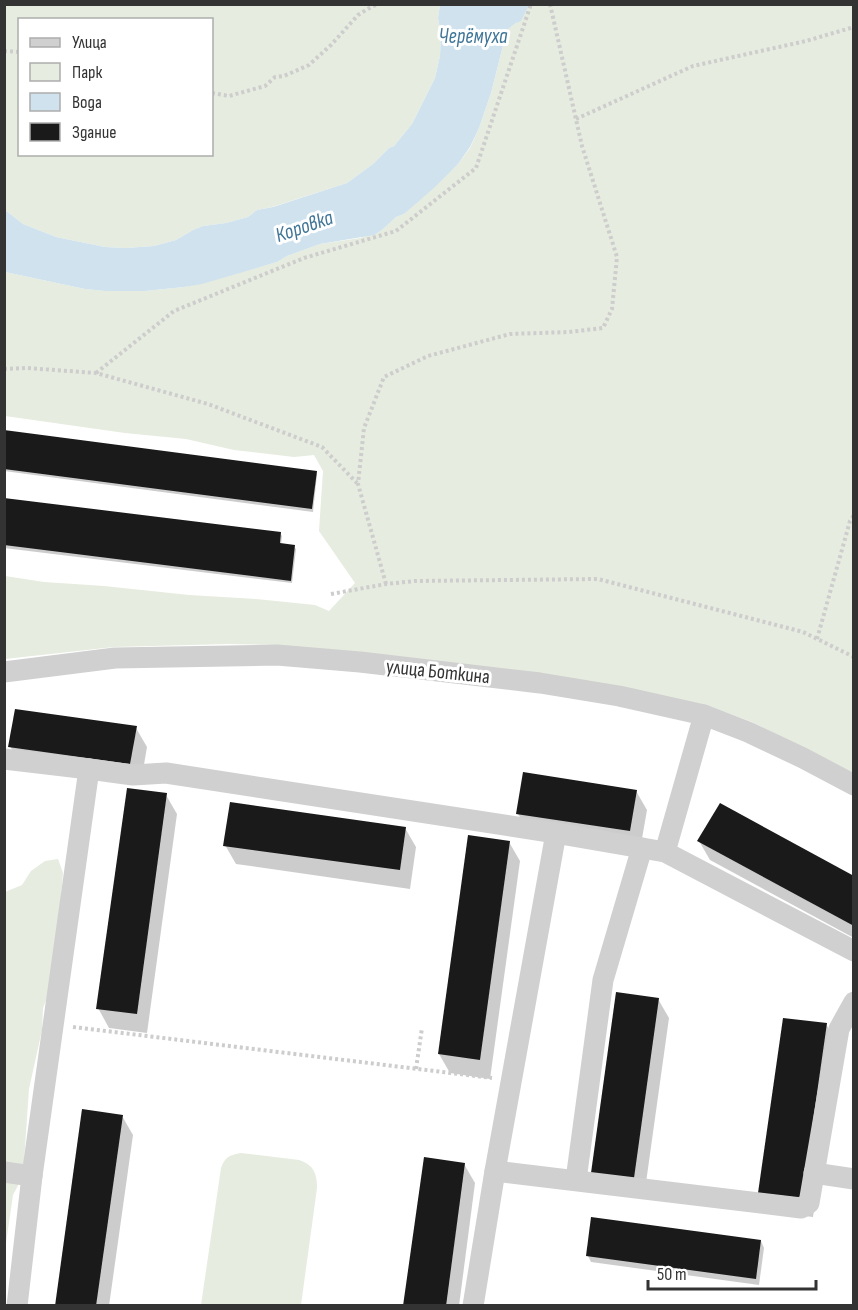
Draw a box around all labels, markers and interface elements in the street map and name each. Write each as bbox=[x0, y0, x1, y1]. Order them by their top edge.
legend bbox=[18, 18, 213, 156]
water label: Черёмуха bbox=[439, 24, 508, 49]
text: Улица bbox=[72, 32, 107, 53]
text: Парк bbox=[72, 62, 103, 83]
text: Вода bbox=[72, 92, 102, 113]
text: Здание bbox=[72, 122, 117, 143]
water label: Коровка bbox=[272, 205, 337, 248]
street label: улица Боткина bbox=[385, 655, 491, 689]
scale bar bbox=[648, 1253, 816, 1291]
text: 50 m bbox=[657, 1264, 687, 1285]

